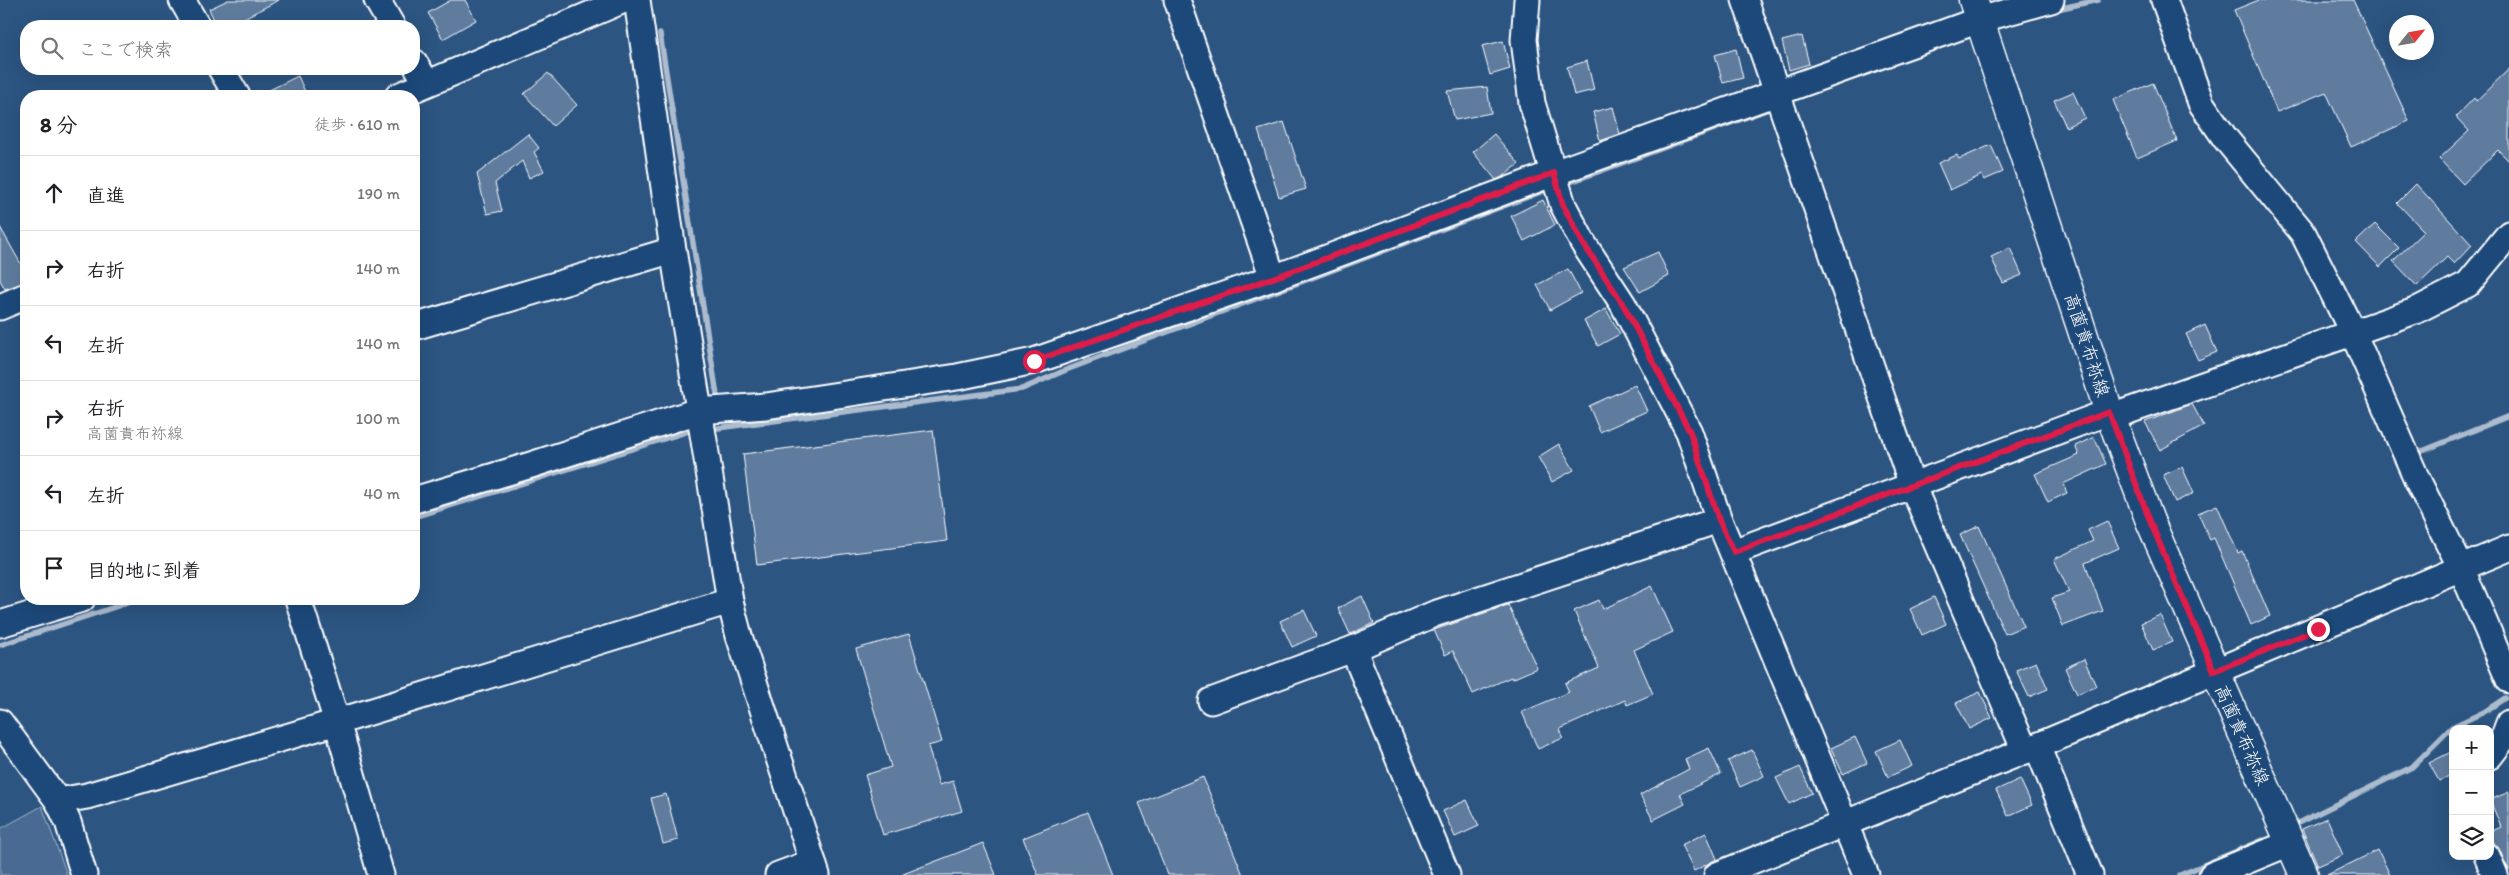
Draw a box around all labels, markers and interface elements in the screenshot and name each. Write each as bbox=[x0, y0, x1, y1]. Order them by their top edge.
north arrow bbox=[2389, 15, 2434, 60]
search box bbox=[20, 20, 420, 75]
icon: search bbox=[38, 34, 66, 62]
text: ここで検索 bbox=[78, 38, 173, 61]
text: 8 分 bbox=[40, 112, 77, 137]
text: 徒歩 · 610 m bbox=[314, 115, 400, 134]
icon: ahead bbox=[40, 179, 68, 207]
text: 直進 bbox=[87, 184, 125, 207]
text: 190 m bbox=[357, 184, 400, 203]
icon: right bbox=[40, 254, 68, 282]
text: 右折 bbox=[87, 259, 125, 282]
text: 140 m bbox=[356, 259, 400, 278]
street label: 高薗貴布祢線 bbox=[2060, 290, 2114, 400]
icon: left bbox=[40, 329, 68, 357]
text: 左折 bbox=[87, 334, 125, 357]
text: 140 m bbox=[356, 334, 400, 353]
route start bbox=[1023, 350, 1046, 373]
text: 右折 bbox=[87, 397, 125, 420]
icon: right bbox=[40, 404, 68, 432]
text: 100 m bbox=[356, 409, 400, 428]
text: 高薗貴布祢線 bbox=[87, 424, 183, 443]
icon: left bbox=[40, 479, 68, 507]
text: 左折 bbox=[87, 484, 125, 507]
text: 40 m bbox=[363, 484, 400, 503]
icon: arrive bbox=[40, 554, 68, 582]
text: 目的地に到着 bbox=[87, 559, 201, 582]
route end bbox=[2307, 618, 2330, 641]
street label: 高薗貴布祢線 bbox=[2210, 681, 2274, 789]
map controls bbox=[2449, 725, 2494, 860]
button: + bbox=[2449, 725, 2494, 770]
button: − bbox=[2449, 770, 2494, 815]
button: layers bbox=[2449, 815, 2494, 860]

